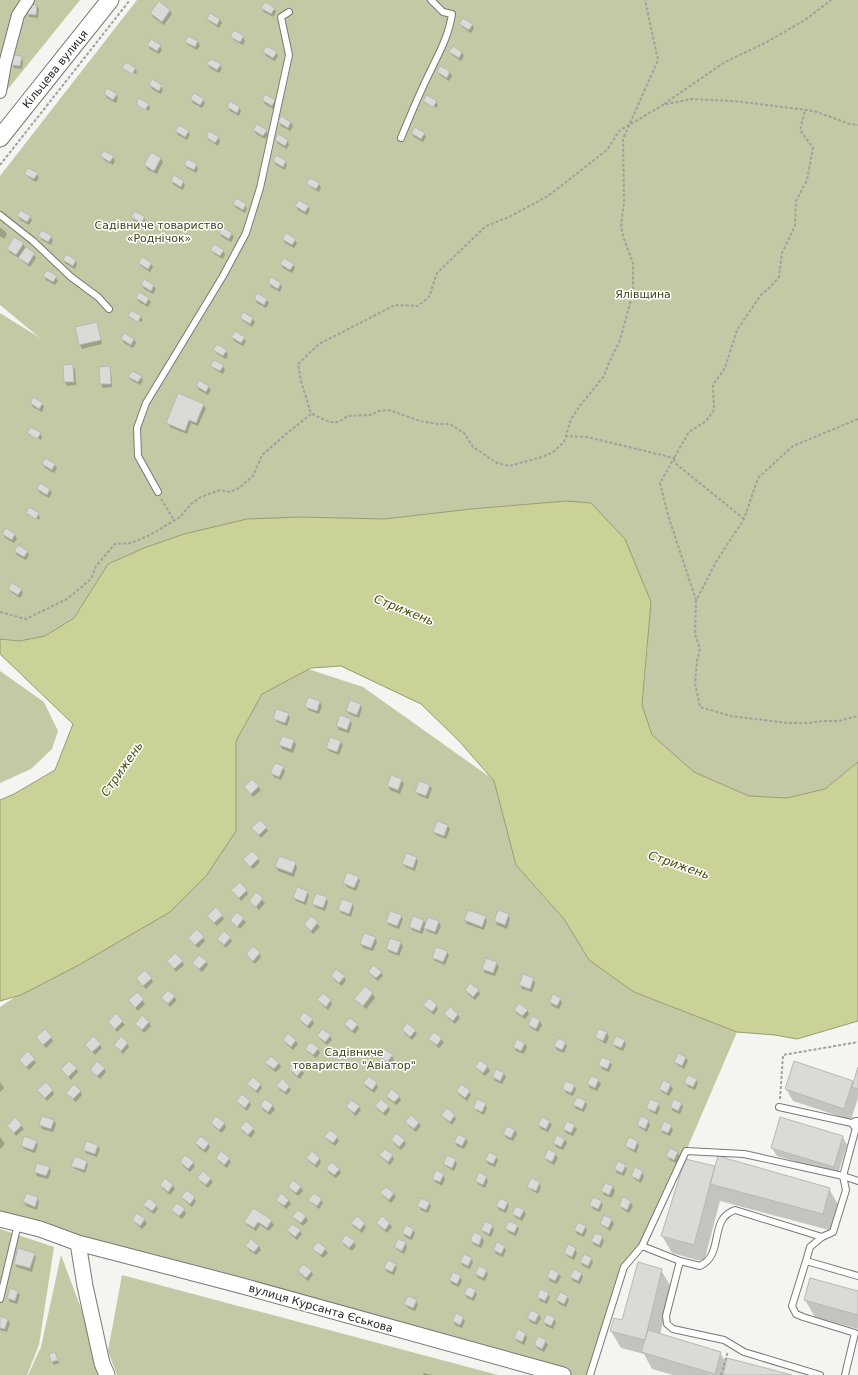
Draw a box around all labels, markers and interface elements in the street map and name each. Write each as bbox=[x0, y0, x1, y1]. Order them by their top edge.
street label: Кільцева вулиця bbox=[20, 28, 91, 111]
park label: Садівниче товариство «Роднічок» bbox=[95, 219, 224, 245]
park label: Ялівщина bbox=[615, 288, 671, 301]
water label: Стрижень bbox=[372, 592, 436, 628]
water label: Стрижень bbox=[98, 739, 146, 799]
water label: Стрижень bbox=[647, 848, 711, 882]
park label: Садівниче товариство "Авіатор" bbox=[292, 1046, 416, 1072]
street label: вулиця Курсанта Єськова bbox=[247, 1282, 395, 1335]

